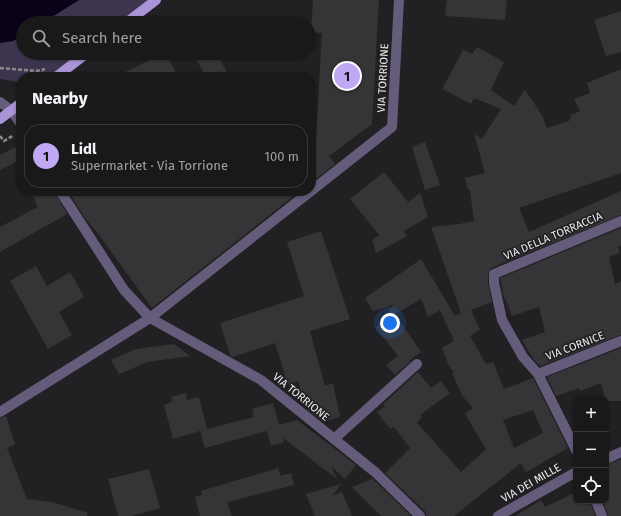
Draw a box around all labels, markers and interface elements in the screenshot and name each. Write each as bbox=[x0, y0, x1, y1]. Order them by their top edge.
search box bbox=[16, 16, 316, 60]
icon: search bbox=[30, 27, 52, 49]
text: Search here bbox=[62, 29, 142, 47]
street label: VIA TORRIONE bbox=[375, 43, 391, 113]
pin: 1 bbox=[334, 61, 360, 91]
text: Nearby bbox=[32, 88, 87, 109]
text: Lidl bbox=[71, 140, 96, 158]
text: 1 bbox=[43, 149, 49, 164]
text: 100 m bbox=[264, 149, 299, 164]
text: Supermarket · Via Torrione bbox=[71, 158, 228, 173]
street label: VIA DELLA TORRACCIA bbox=[502, 209, 605, 263]
your location bbox=[380, 313, 400, 333]
street label: VIA CORNICE bbox=[544, 329, 606, 363]
street label: VIA TORRIONE bbox=[270, 370, 332, 424]
map controls bbox=[573, 396, 609, 504]
button: + bbox=[573, 396, 609, 432]
button: − bbox=[573, 432, 609, 468]
street label: VIA DEI MILLE bbox=[499, 461, 563, 505]
button: locate bbox=[573, 468, 609, 504]

